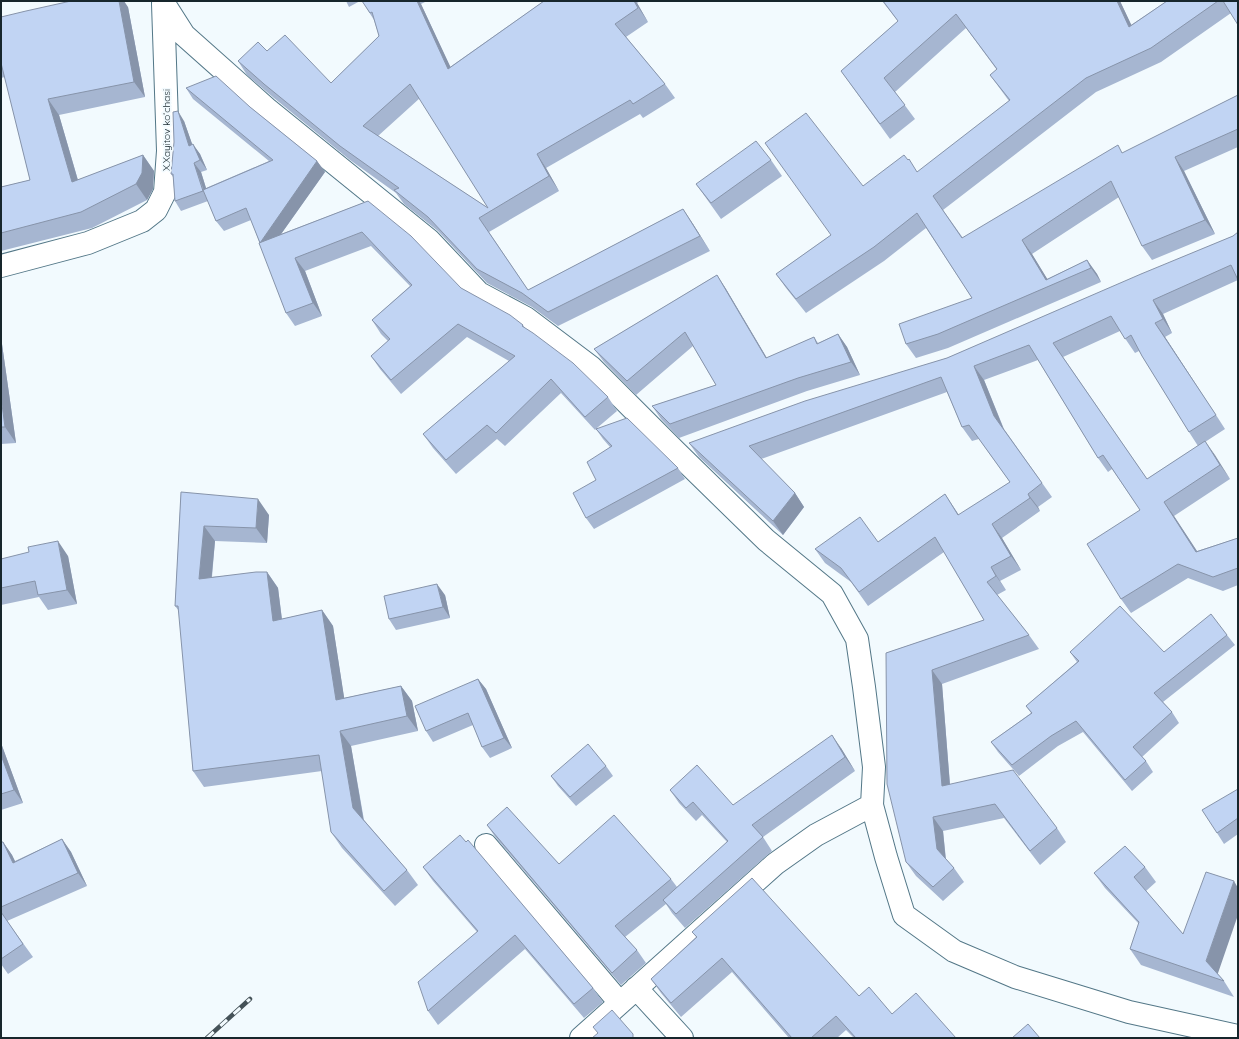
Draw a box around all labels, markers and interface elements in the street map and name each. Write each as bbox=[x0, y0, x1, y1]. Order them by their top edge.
street label: X.Xayitov koʻchasi bbox=[160, 89, 173, 171]

